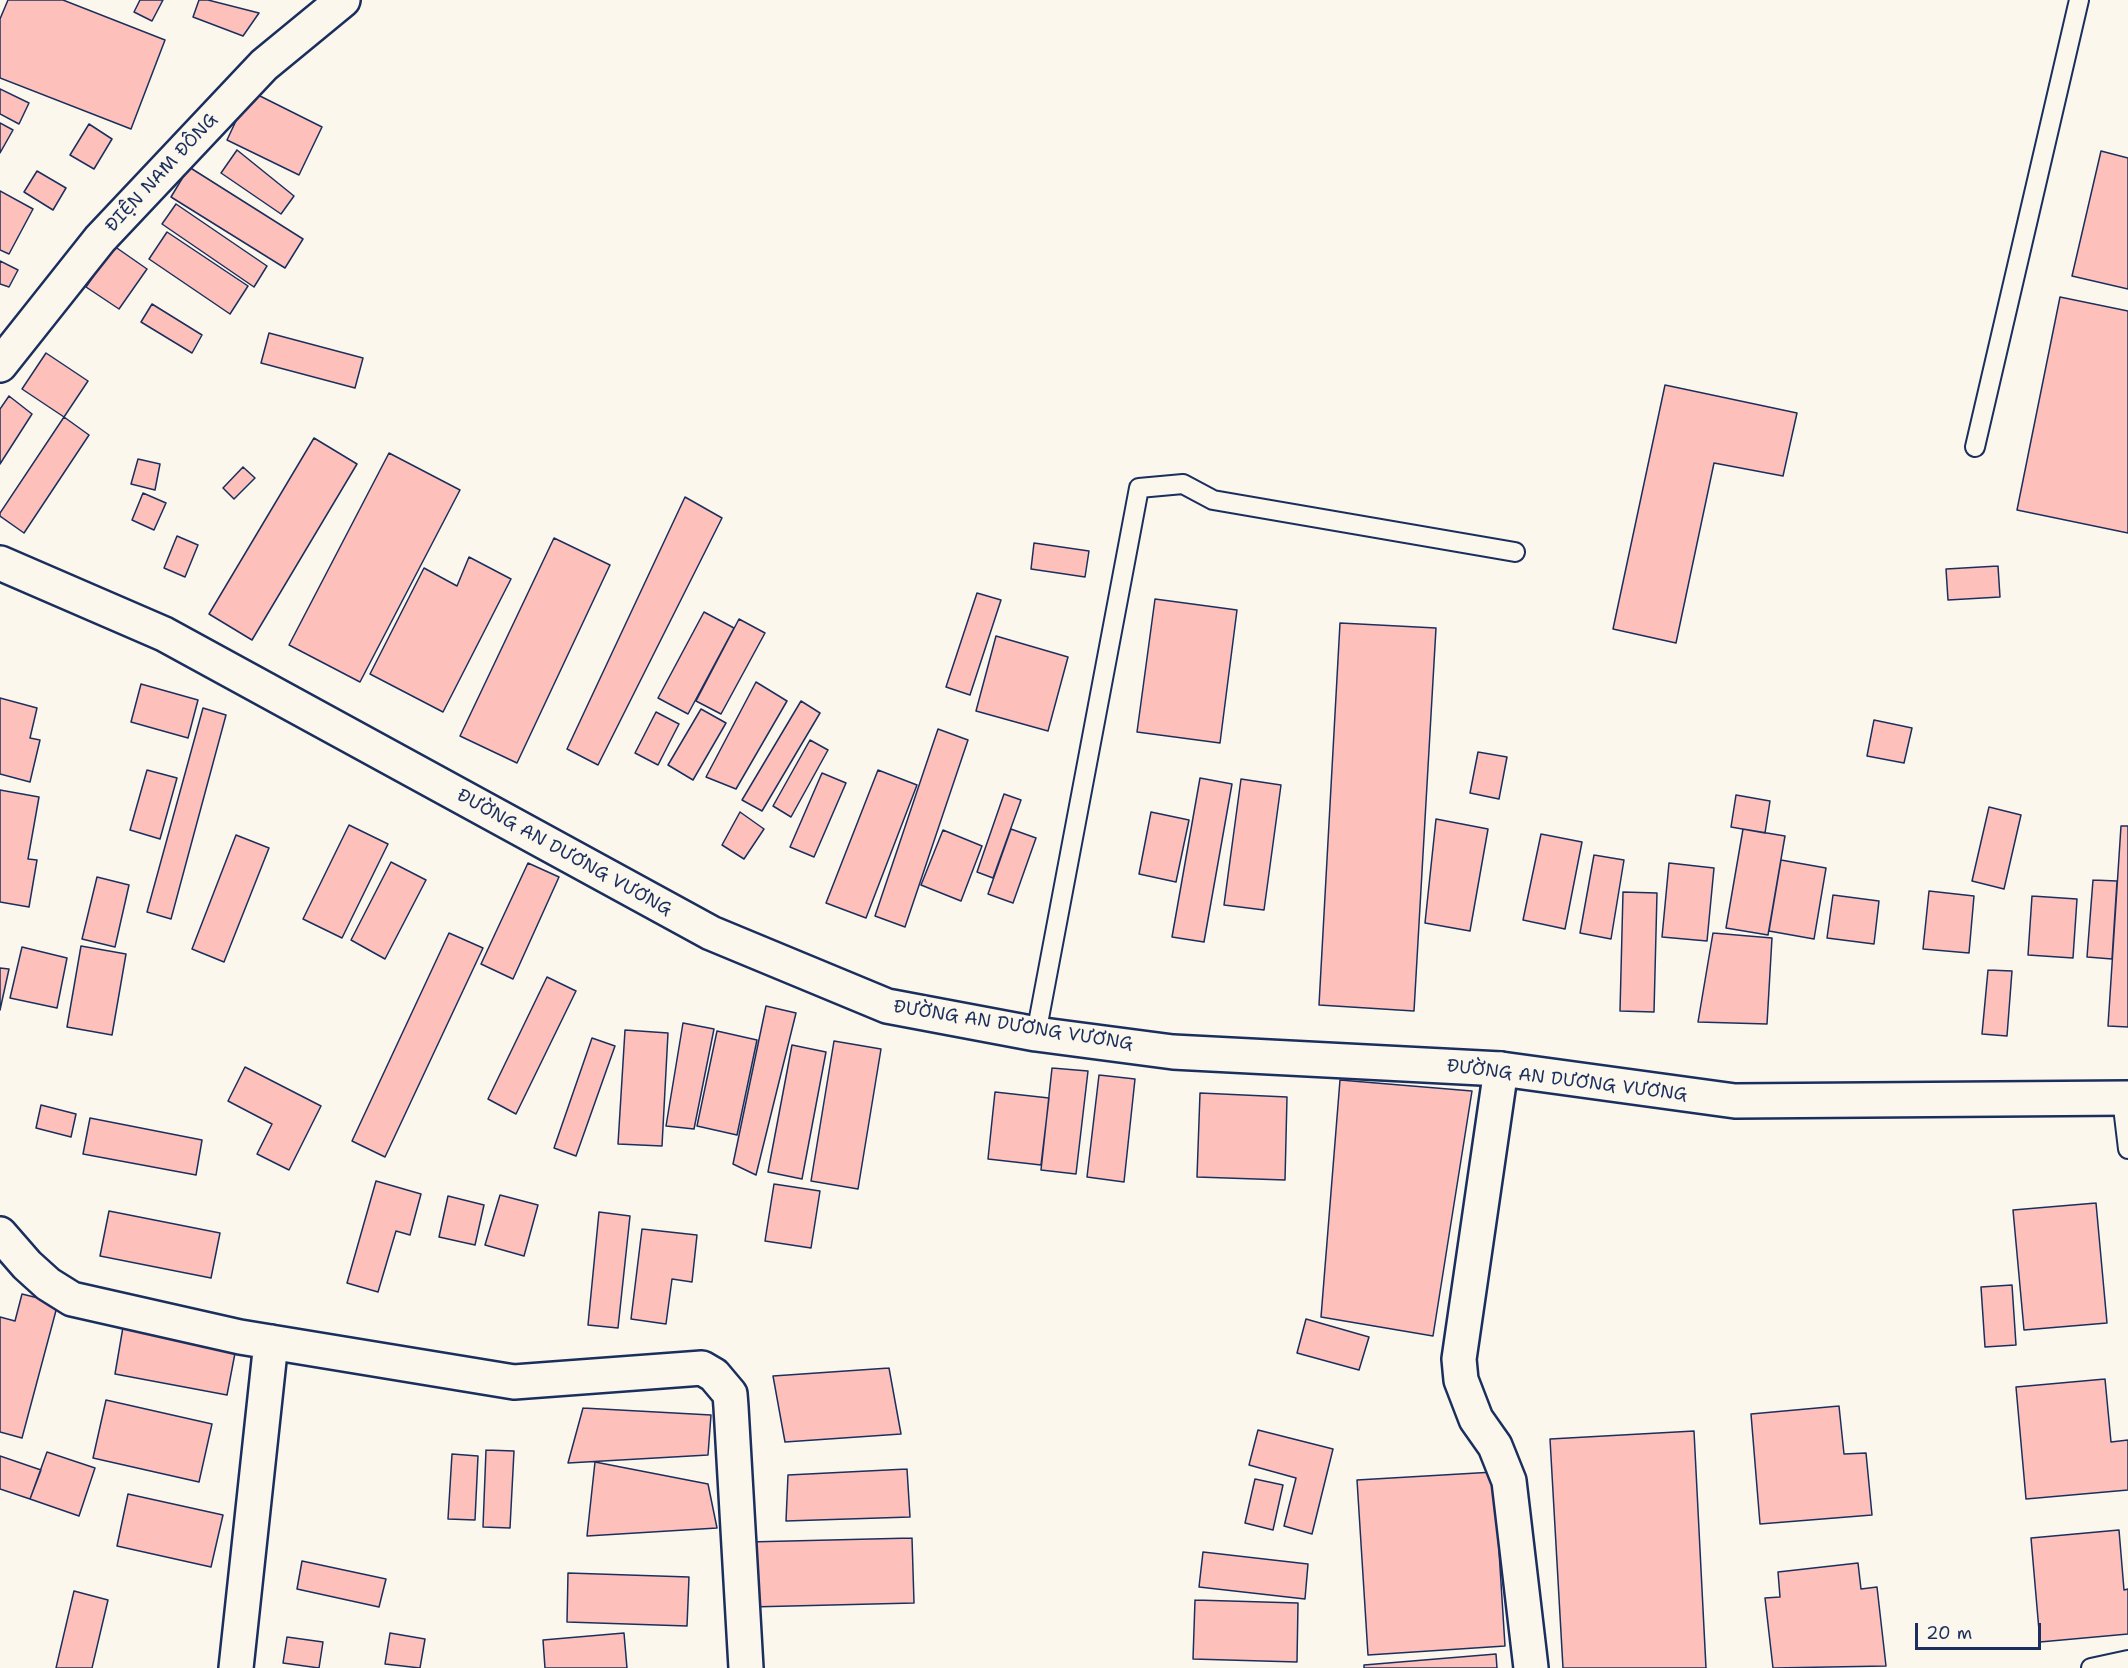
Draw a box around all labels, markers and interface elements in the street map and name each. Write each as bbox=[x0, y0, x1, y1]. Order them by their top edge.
street label: ĐIỆN NAM ĐÔNG bbox=[101, 109, 223, 237]
street label: ĐƯỜNG AN DƯƠNG VƯƠNG bbox=[453, 785, 675, 921]
street label: ĐƯỜNG AN DƯƠNG VƯƠNG bbox=[892, 996, 1134, 1056]
street label: ĐƯỜNG AN DƯƠNG VƯƠNG bbox=[1446, 1056, 1688, 1106]
scale bar bbox=[1918, 1611, 2044, 1649]
text: 20 m bbox=[1926, 1621, 1972, 1645]

